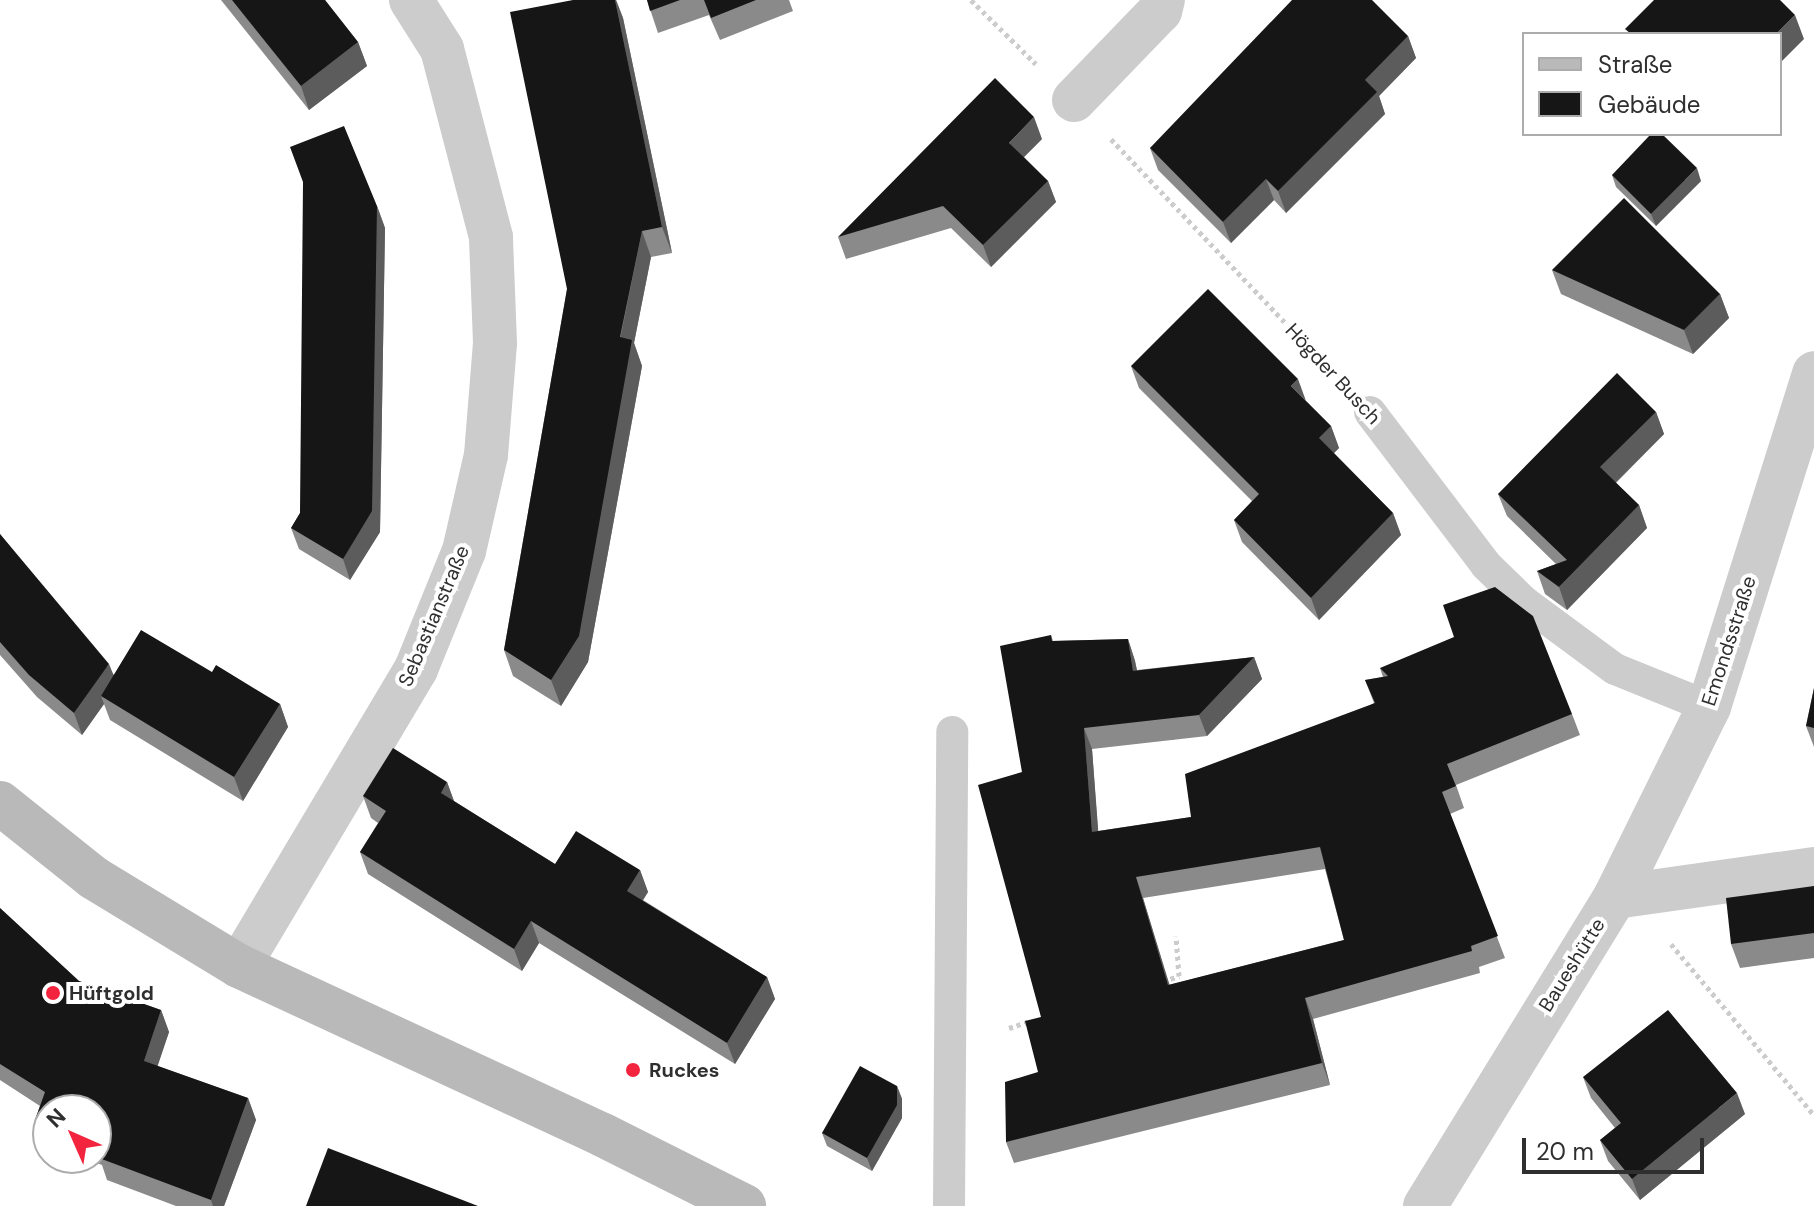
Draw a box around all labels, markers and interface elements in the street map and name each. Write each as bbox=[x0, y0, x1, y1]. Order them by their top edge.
legend bbox=[1522, 32, 1782, 136]
text: Straße bbox=[1598, 49, 1672, 80]
text: Gebäude bbox=[1598, 89, 1700, 120]
street label: Högder Busch bbox=[1280, 319, 1386, 429]
street label: Sebastianstraße bbox=[393, 542, 475, 690]
street label: Emondsstraße bbox=[1697, 573, 1761, 709]
street label: Baueshütte bbox=[1534, 914, 1610, 1016]
place label: Hüftgold bbox=[69, 981, 154, 1005]
marker: Hüftgold bbox=[44, 984, 62, 1002]
place label: Ruckes bbox=[649, 1058, 719, 1082]
marker: Ruckes bbox=[624, 1061, 642, 1079]
north arrow bbox=[32, 1094, 112, 1174]
text: N bbox=[40, 1102, 72, 1134]
scale bar bbox=[1526, 1122, 1708, 1172]
text: 20 m bbox=[1536, 1136, 1594, 1167]

